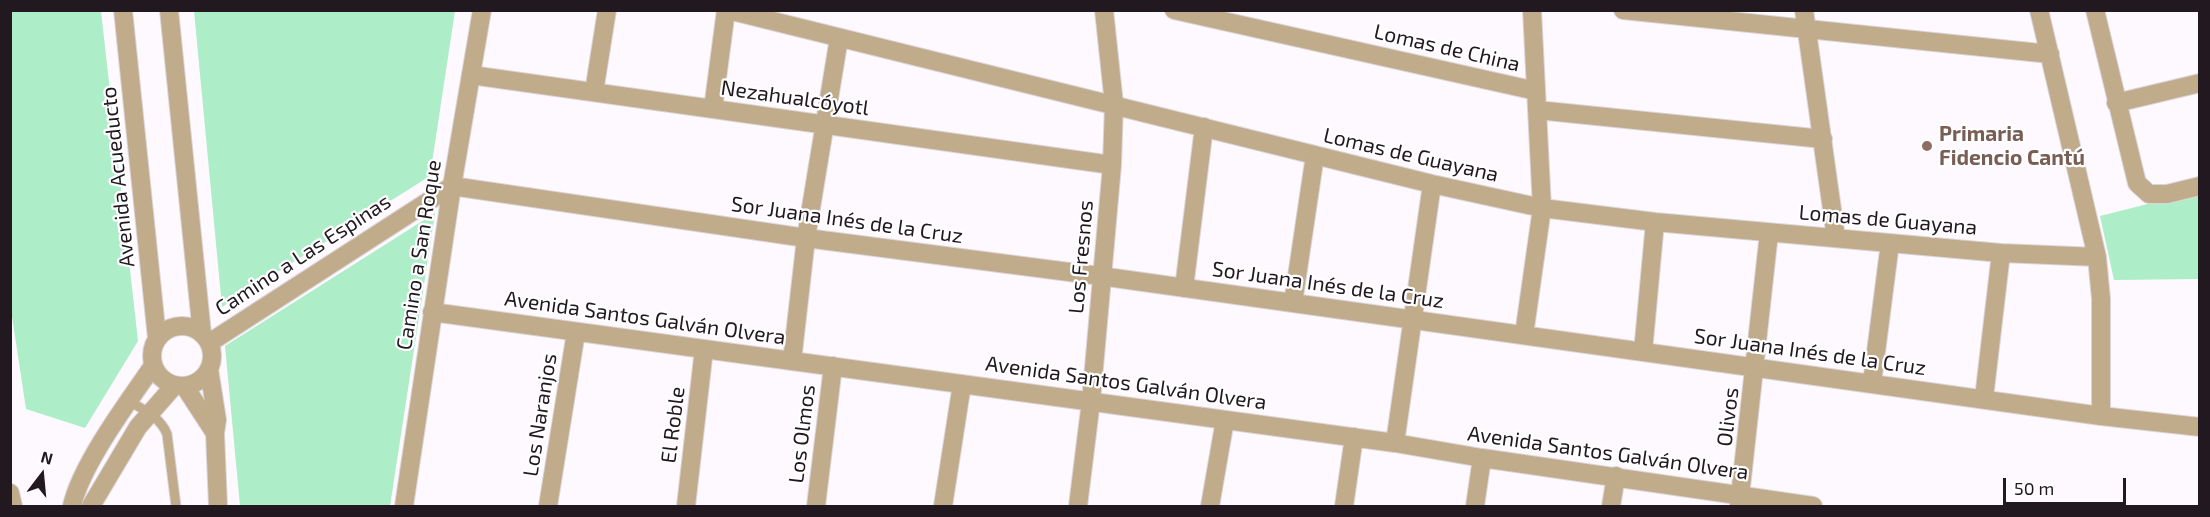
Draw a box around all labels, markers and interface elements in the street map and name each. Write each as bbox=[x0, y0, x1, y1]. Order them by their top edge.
street label: Lomas de China bbox=[1372, 19, 1522, 77]
street label: Nezahualcóyotl bbox=[719, 75, 871, 121]
street label: Avenida Acueducto bbox=[96, 86, 140, 268]
place label: Primaria Fidencio Cantú bbox=[1939, 121, 2085, 171]
street label: Lomas de Guayana bbox=[1321, 123, 1501, 187]
marker: Primaria Fidencio Cantú bbox=[1920, 139, 1934, 153]
street label: Camino a San Roque bbox=[392, 158, 446, 352]
street label: Camino a Las Espinas bbox=[211, 189, 395, 321]
street label: Sor Juana Inés de la Cruz bbox=[730, 191, 964, 249]
street label: Los Fresnos bbox=[1063, 199, 1099, 315]
street label: Lomas de Guayana bbox=[1798, 200, 1978, 240]
street label: Sor Juana Inés de la Cruz bbox=[1211, 256, 1445, 314]
street label: Avenida Santos Galván Olvera bbox=[503, 286, 787, 350]
street label: Sor Juana Inés de la Cruz bbox=[1693, 323, 1927, 381]
street label: Avenida Santos Galván Olvera bbox=[984, 351, 1268, 415]
street label: Los Naranjos bbox=[518, 352, 562, 478]
street label: Los Olmos bbox=[783, 383, 821, 485]
street label: El Roble bbox=[656, 385, 690, 465]
street label: Olivos bbox=[1712, 386, 1744, 448]
street label: Avenida Santos Galván Olvera bbox=[1466, 421, 1750, 485]
north arrow bbox=[12, 445, 72, 505]
text: N bbox=[39, 446, 55, 468]
scale bar bbox=[2006, 466, 2129, 504]
text: 50 m bbox=[2014, 477, 2054, 499]

